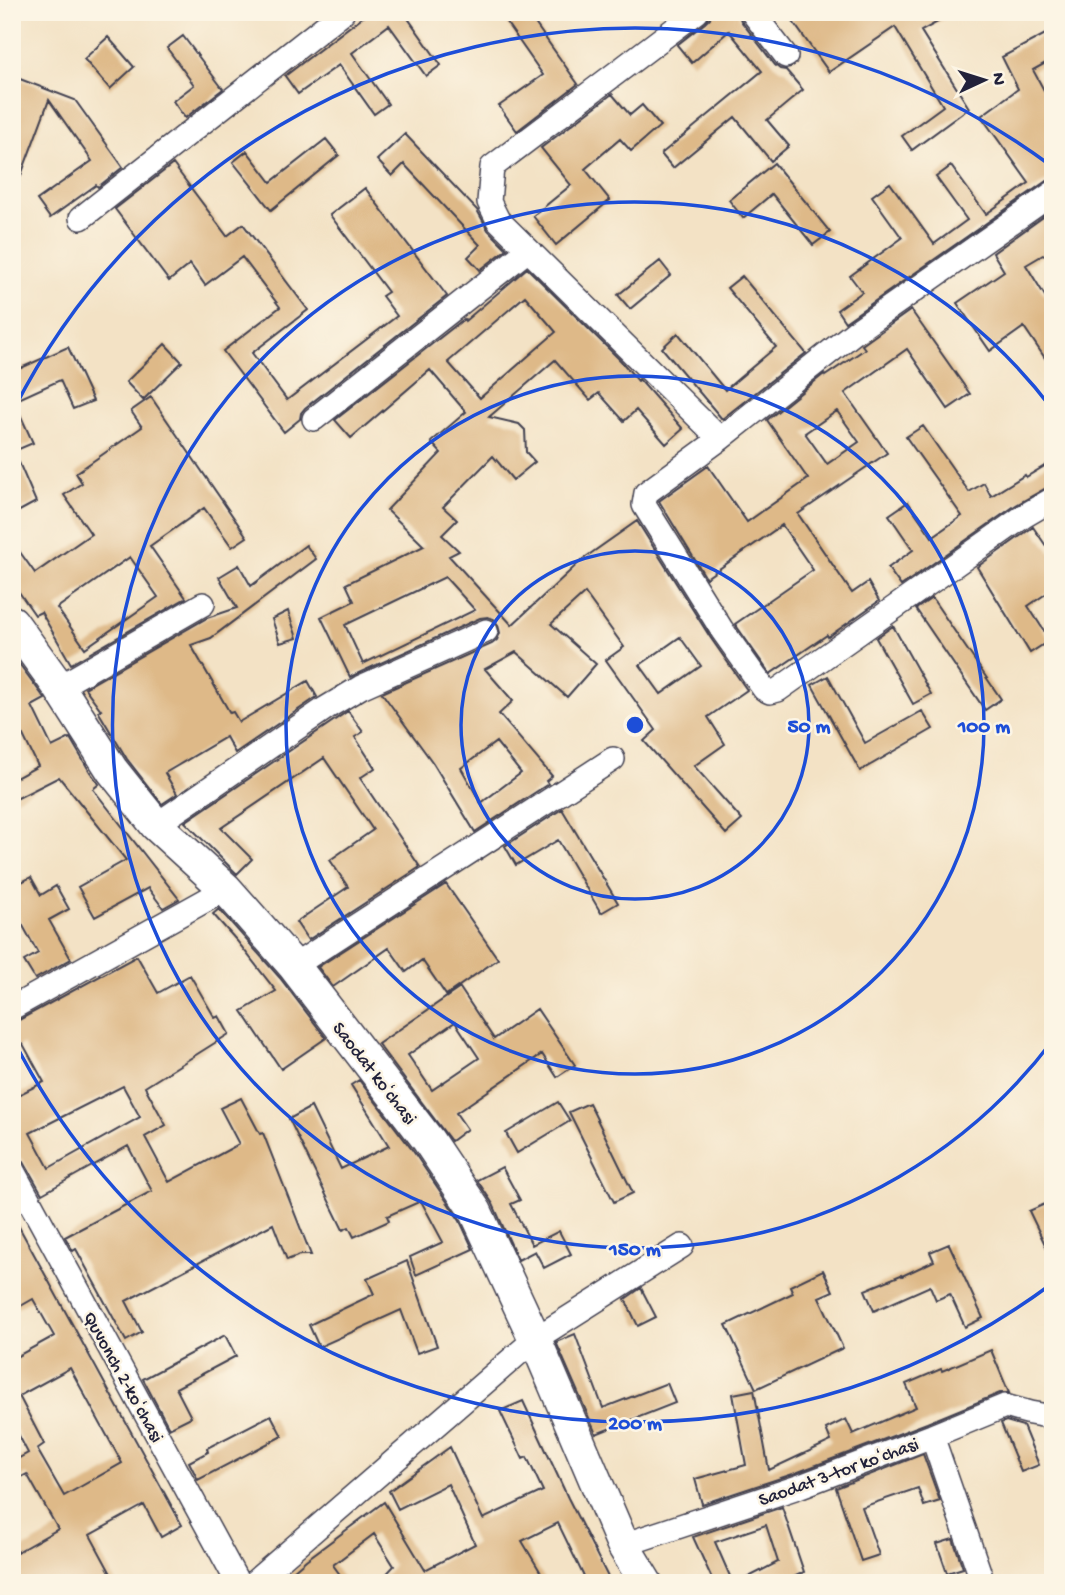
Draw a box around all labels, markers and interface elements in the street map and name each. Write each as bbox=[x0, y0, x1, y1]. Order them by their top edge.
north arrow bbox=[950, 46, 1020, 116]
text: N bbox=[986, 72, 1009, 86]
centre of rings bbox=[623, 713, 647, 737]
text: 50 m bbox=[788, 716, 831, 741]
text: 100 m bbox=[957, 716, 1010, 741]
street label: Saodat koʻchasi bbox=[326, 1018, 420, 1130]
text: 150 m bbox=[608, 1239, 661, 1264]
street label: Quvonch 2-koʻchasi bbox=[76, 1308, 167, 1447]
text: 200 m bbox=[608, 1413, 662, 1438]
street label: Saodat 3-tor koʻchasi bbox=[756, 1434, 922, 1513]

